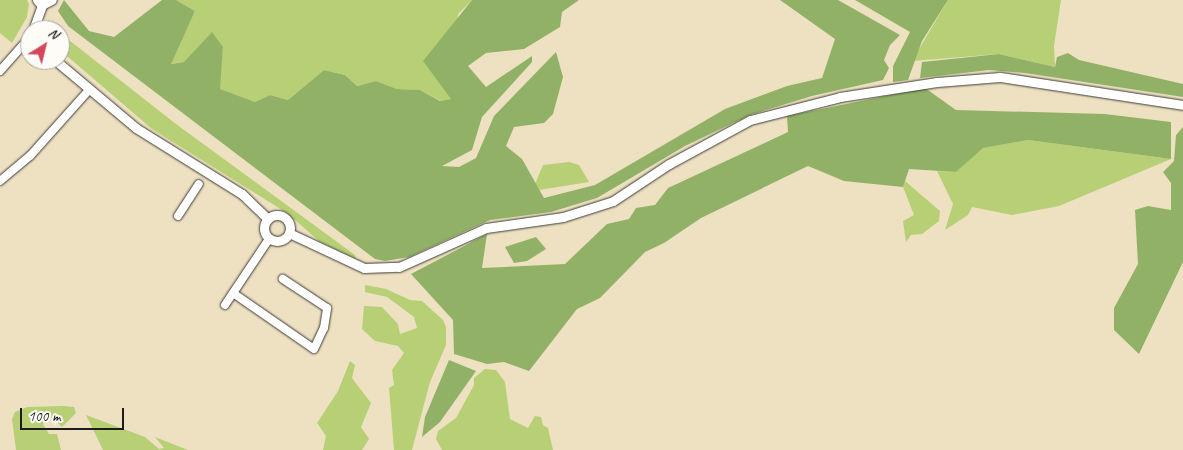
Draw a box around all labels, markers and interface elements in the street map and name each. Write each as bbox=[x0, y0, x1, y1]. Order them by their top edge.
north arrow bbox=[20, 20, 70, 70]
text: N bbox=[45, 24, 62, 43]
scale bar bbox=[22, 398, 126, 430]
text: 100 m bbox=[28, 407, 60, 426]

